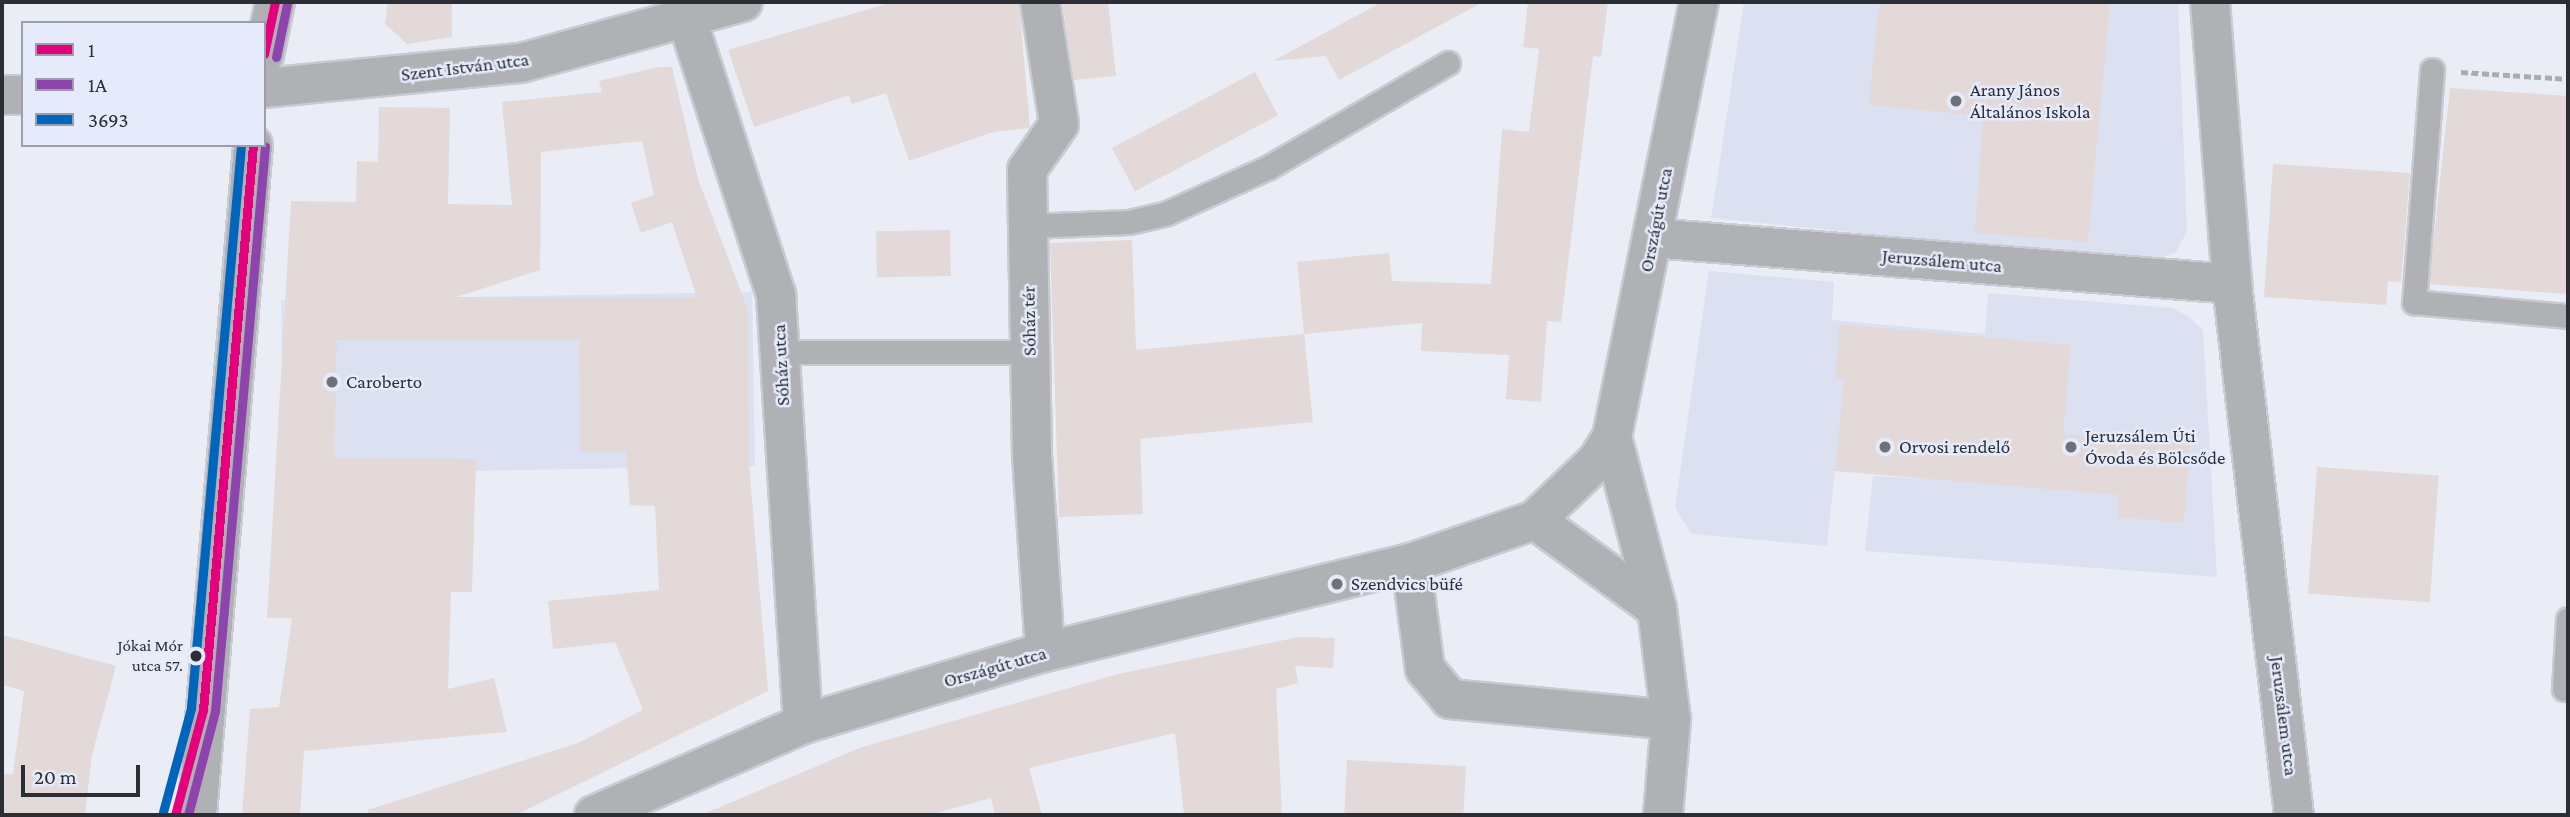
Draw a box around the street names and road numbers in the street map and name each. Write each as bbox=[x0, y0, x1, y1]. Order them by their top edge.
street label: Szent István utca bbox=[400, 48, 530, 86]
street label: Országút utca bbox=[1635, 166, 1677, 274]
street label: Jeruzsálem utca bbox=[1881, 244, 2003, 278]
street label: Sóház tér bbox=[1017, 286, 1041, 356]
street label: Sóház utca bbox=[767, 324, 795, 406]
street label: Országút utca bbox=[941, 641, 1049, 693]
street label: Jeruzsálem utca bbox=[2265, 655, 2303, 777]

